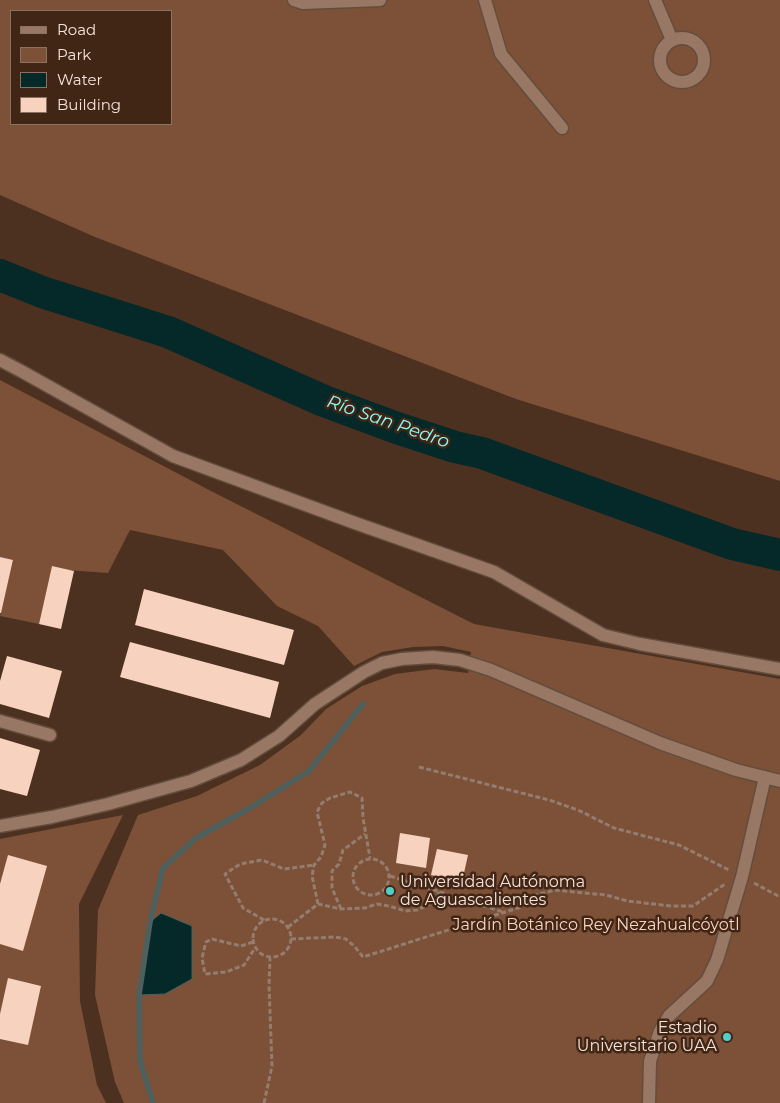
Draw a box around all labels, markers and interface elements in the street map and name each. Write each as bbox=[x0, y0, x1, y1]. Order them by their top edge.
legend bbox=[10, 10, 172, 125]
text: Road bbox=[57, 20, 96, 39]
text: Park bbox=[57, 45, 91, 64]
text: Water bbox=[57, 70, 103, 89]
text: Building bbox=[57, 95, 121, 114]
water label: Río San Pedro bbox=[324, 391, 452, 453]
place label: Universidad Autónoma de Aguascalientes bbox=[400, 872, 585, 910]
marker: Universidad Autónoma de Aguascalientes bbox=[384, 885, 396, 897]
park label: Jardín Botánico Rey Nezahualcóyotl bbox=[452, 915, 740, 935]
place label: Estadio Universitario UAA bbox=[577, 1018, 717, 1056]
marker: Estadio Universitario UAA bbox=[721, 1031, 733, 1043]

